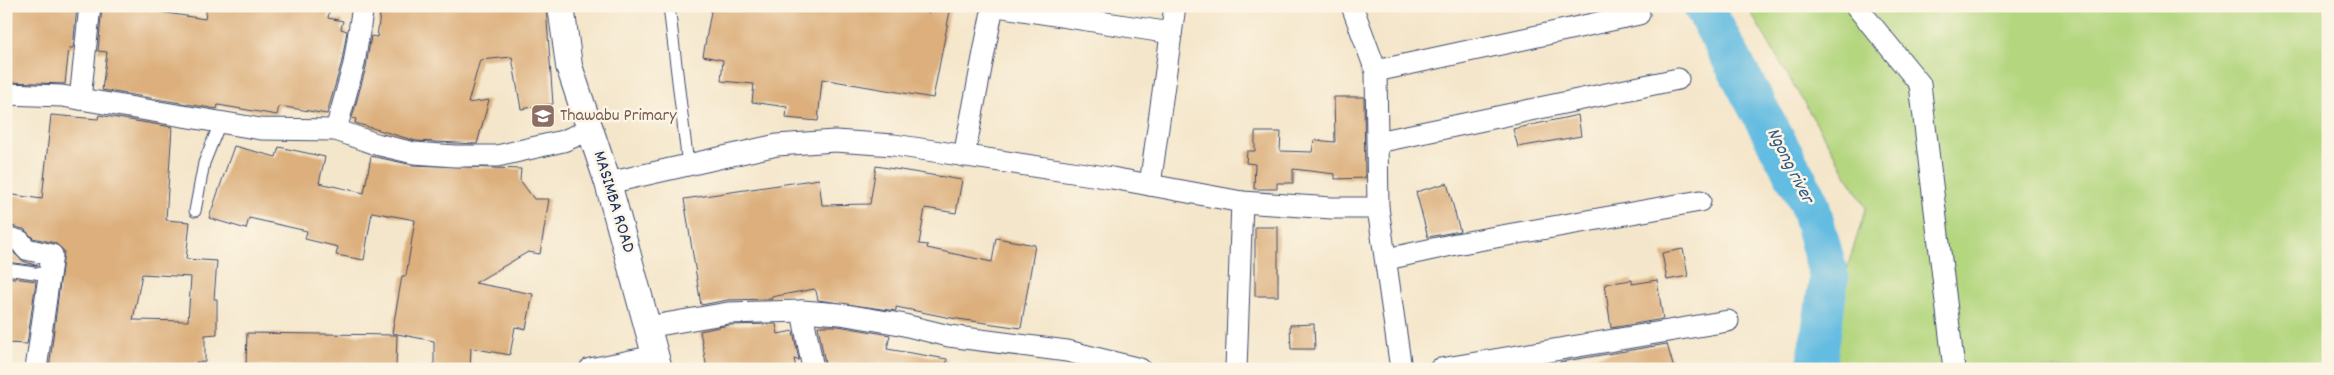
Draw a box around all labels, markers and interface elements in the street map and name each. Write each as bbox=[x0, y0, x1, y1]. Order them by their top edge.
school or university icon: Thawabu Primary bbox=[530, 103, 556, 129]
place label: Thawabu Primary bbox=[560, 104, 677, 129]
water label: Ngong river bbox=[1758, 124, 1820, 210]
street label: MASIMBA ROAD bbox=[586, 148, 640, 256]

